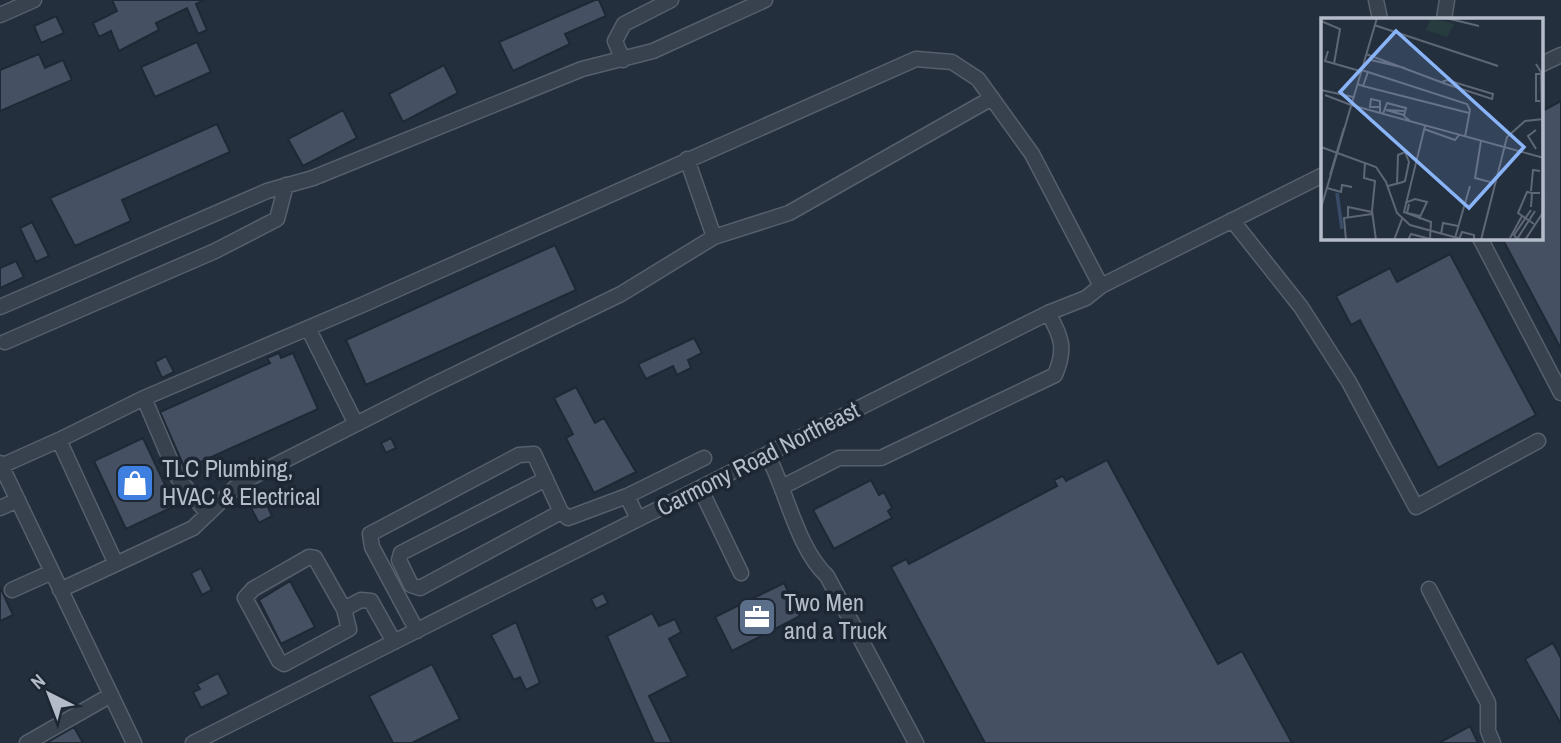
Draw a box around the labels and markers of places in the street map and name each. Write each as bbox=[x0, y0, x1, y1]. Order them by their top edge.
place label: TLC Plumbing, HVAC & Electrical bbox=[162, 452, 320, 512]
shop icon: TLC Plumbing, HVAC & Electrical bbox=[114, 462, 156, 504]
place label: Two Men and a Truck bbox=[784, 586, 887, 646]
office icon: Two Men and a Truck bbox=[736, 596, 778, 638]

